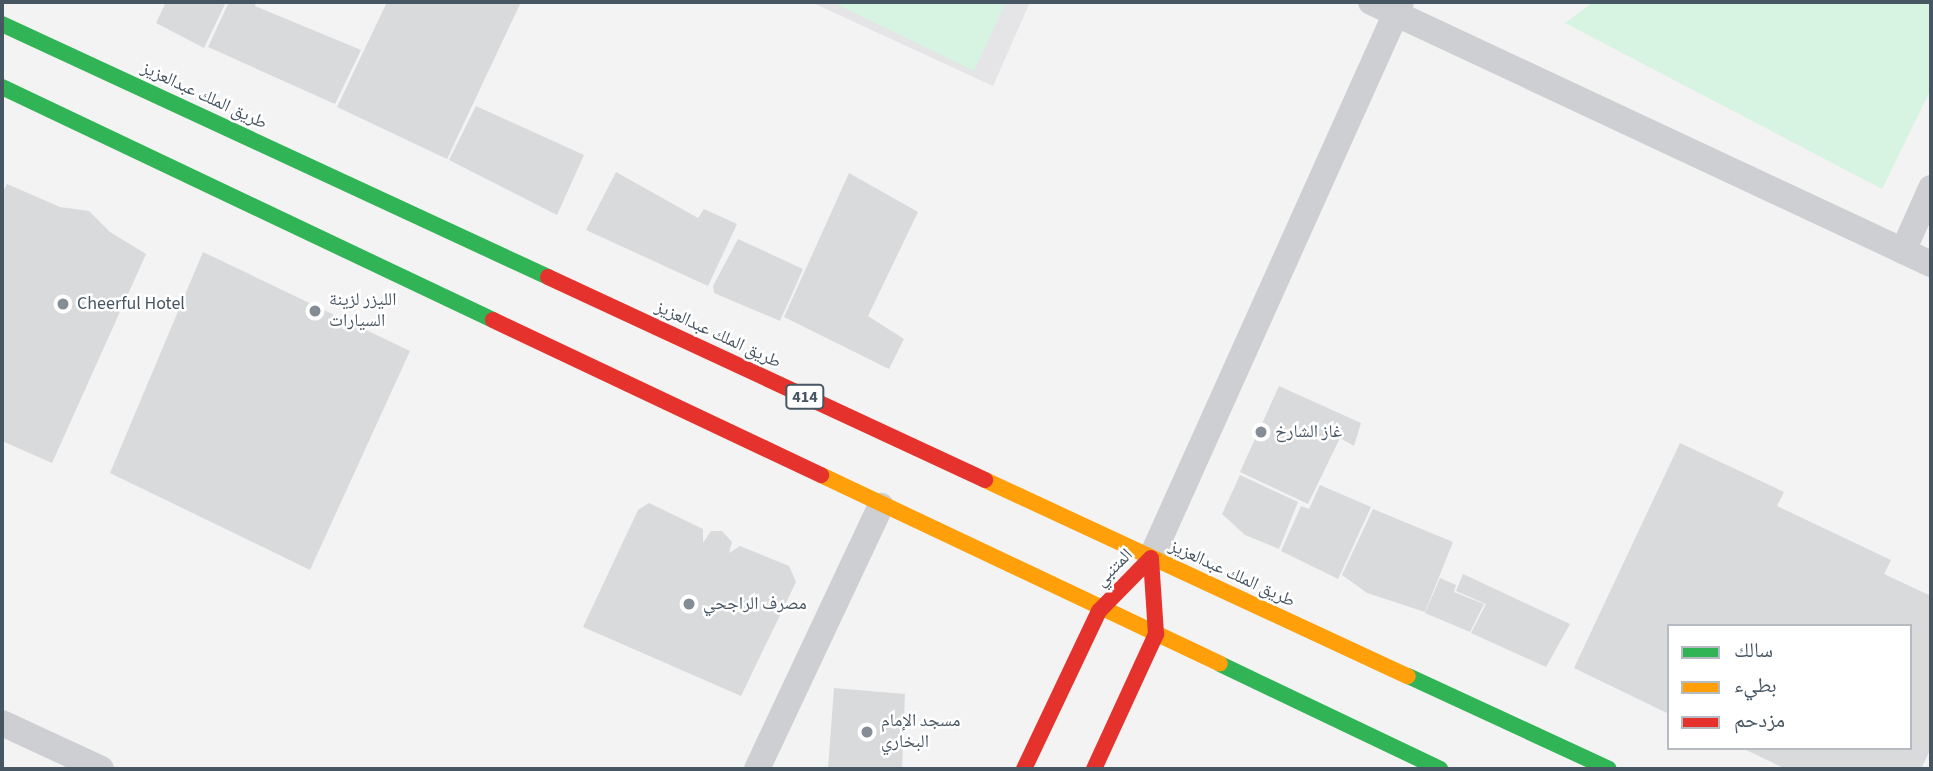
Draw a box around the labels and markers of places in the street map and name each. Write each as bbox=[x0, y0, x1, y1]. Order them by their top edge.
place label: الليزر لزينة السيارات bbox=[329, 290, 396, 332]
place label: Cheerful Hotel bbox=[77, 293, 185, 315]
marker: Cheerful Hotel bbox=[55, 296, 71, 312]
marker: الليزر لزينة السيارات bbox=[307, 303, 323, 319]
place label: غاز الشارخ bbox=[1275, 421, 1342, 443]
marker: غاز الشارخ bbox=[1253, 424, 1269, 440]
place label: مصرف الراجحي bbox=[703, 593, 807, 615]
marker: مصرف الراجحي bbox=[681, 596, 697, 612]
place label: مسجد الإمام البخاري bbox=[881, 711, 960, 754]
marker: مسجد الإمام البخاري bbox=[859, 724, 875, 740]

